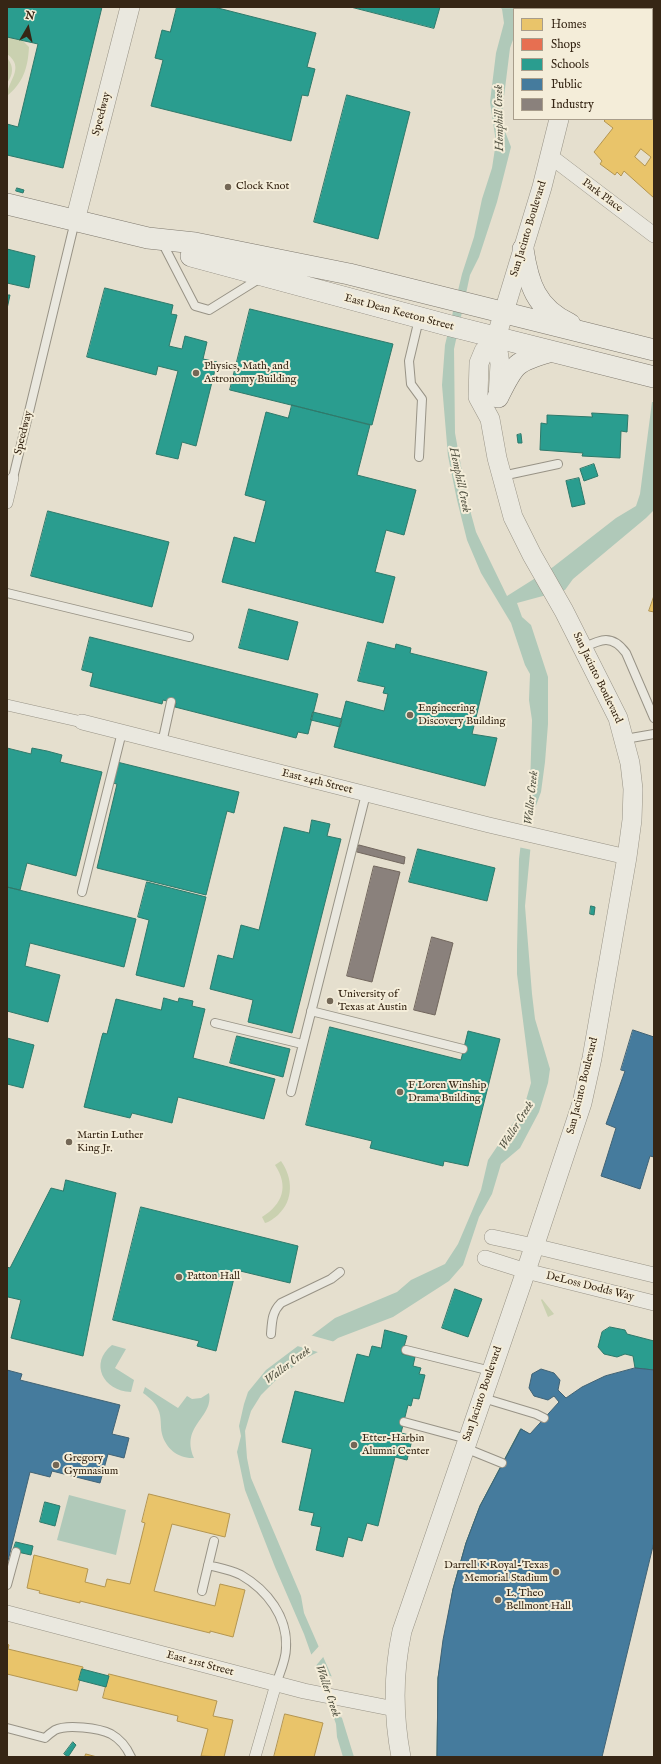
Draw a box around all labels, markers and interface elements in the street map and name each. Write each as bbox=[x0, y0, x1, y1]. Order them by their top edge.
north arrow bbox=[8, 8, 48, 48]
text: N bbox=[24, 8, 36, 24]
legend bbox=[513, 8, 653, 120]
text: Homes bbox=[551, 17, 587, 32]
text: Shops bbox=[551, 37, 581, 52]
text: Schools bbox=[551, 57, 589, 72]
text: Public bbox=[551, 77, 582, 92]
water label: Hemphill Creek bbox=[492, 85, 508, 151]
street label: Speedway bbox=[90, 91, 114, 137]
text: Industry bbox=[551, 97, 594, 112]
street label: Park Place bbox=[579, 177, 625, 215]
street label: San Jacinto Boulevard bbox=[508, 179, 550, 279]
place label: Clock Knot bbox=[236, 180, 289, 194]
marker: Clock Knot bbox=[223, 182, 233, 192]
street label: East Dean Keeton Street bbox=[343, 292, 455, 334]
place label: Physics, Math, and Astronomy Building bbox=[204, 360, 297, 386]
marker: Physics, Math, and Astronomy Building bbox=[191, 368, 201, 378]
street label: Speedway bbox=[12, 410, 36, 456]
water label: Hemphill Creek bbox=[445, 446, 473, 514]
street label: San Jacinto Boulevard bbox=[569, 630, 625, 726]
place label: Engineering Discovery Building bbox=[418, 702, 505, 728]
marker: Engineering Discovery Building bbox=[405, 710, 415, 720]
street label: East 24th Street bbox=[280, 767, 354, 797]
water label: Waller Creek bbox=[522, 770, 542, 826]
place label: University of Texas at Austin bbox=[338, 988, 407, 1014]
marker: University of Texas at Austin bbox=[325, 996, 335, 1006]
street label: San Jacinto Boulevard bbox=[565, 1036, 601, 1136]
place label: F Loren Winship Drama Building bbox=[408, 1079, 486, 1105]
marker: F Loren Winship Drama Building bbox=[395, 1087, 405, 1097]
water label: Waller Creek bbox=[497, 1099, 537, 1153]
place label: Martin Luther King Jr. bbox=[77, 1129, 143, 1155]
marker: Martin Luther King Jr. bbox=[64, 1137, 74, 1147]
place label: Patton Hall bbox=[187, 1270, 240, 1284]
street label: DeLoss Dodds Way bbox=[545, 1270, 635, 1304]
marker: Patton Hall bbox=[174, 1272, 184, 1282]
water label: Waller Creek bbox=[262, 1344, 314, 1388]
street label: San Jacinto Boulevard bbox=[461, 1345, 505, 1443]
place label: Etter-Harbin Alumni Center bbox=[362, 1432, 429, 1458]
marker: Etter-Harbin Alumni Center bbox=[349, 1440, 359, 1450]
place label: Gregory Gymnasium bbox=[64, 1452, 118, 1478]
marker: Gregory Gymnasium bbox=[51, 1460, 61, 1470]
place label: Darrell K Royal-Texas Memorial Stadium bbox=[444, 1559, 548, 1585]
marker: Darrell K Royal-Texas Memorial Stadium bbox=[551, 1567, 561, 1577]
place label: L. Theo Bellmont Hall bbox=[506, 1587, 571, 1613]
marker: L. Theo Bellmont Hall bbox=[493, 1595, 503, 1605]
street label: East 21st Street bbox=[165, 1649, 235, 1679]
water label: Waller Creek bbox=[311, 1663, 343, 1719]

